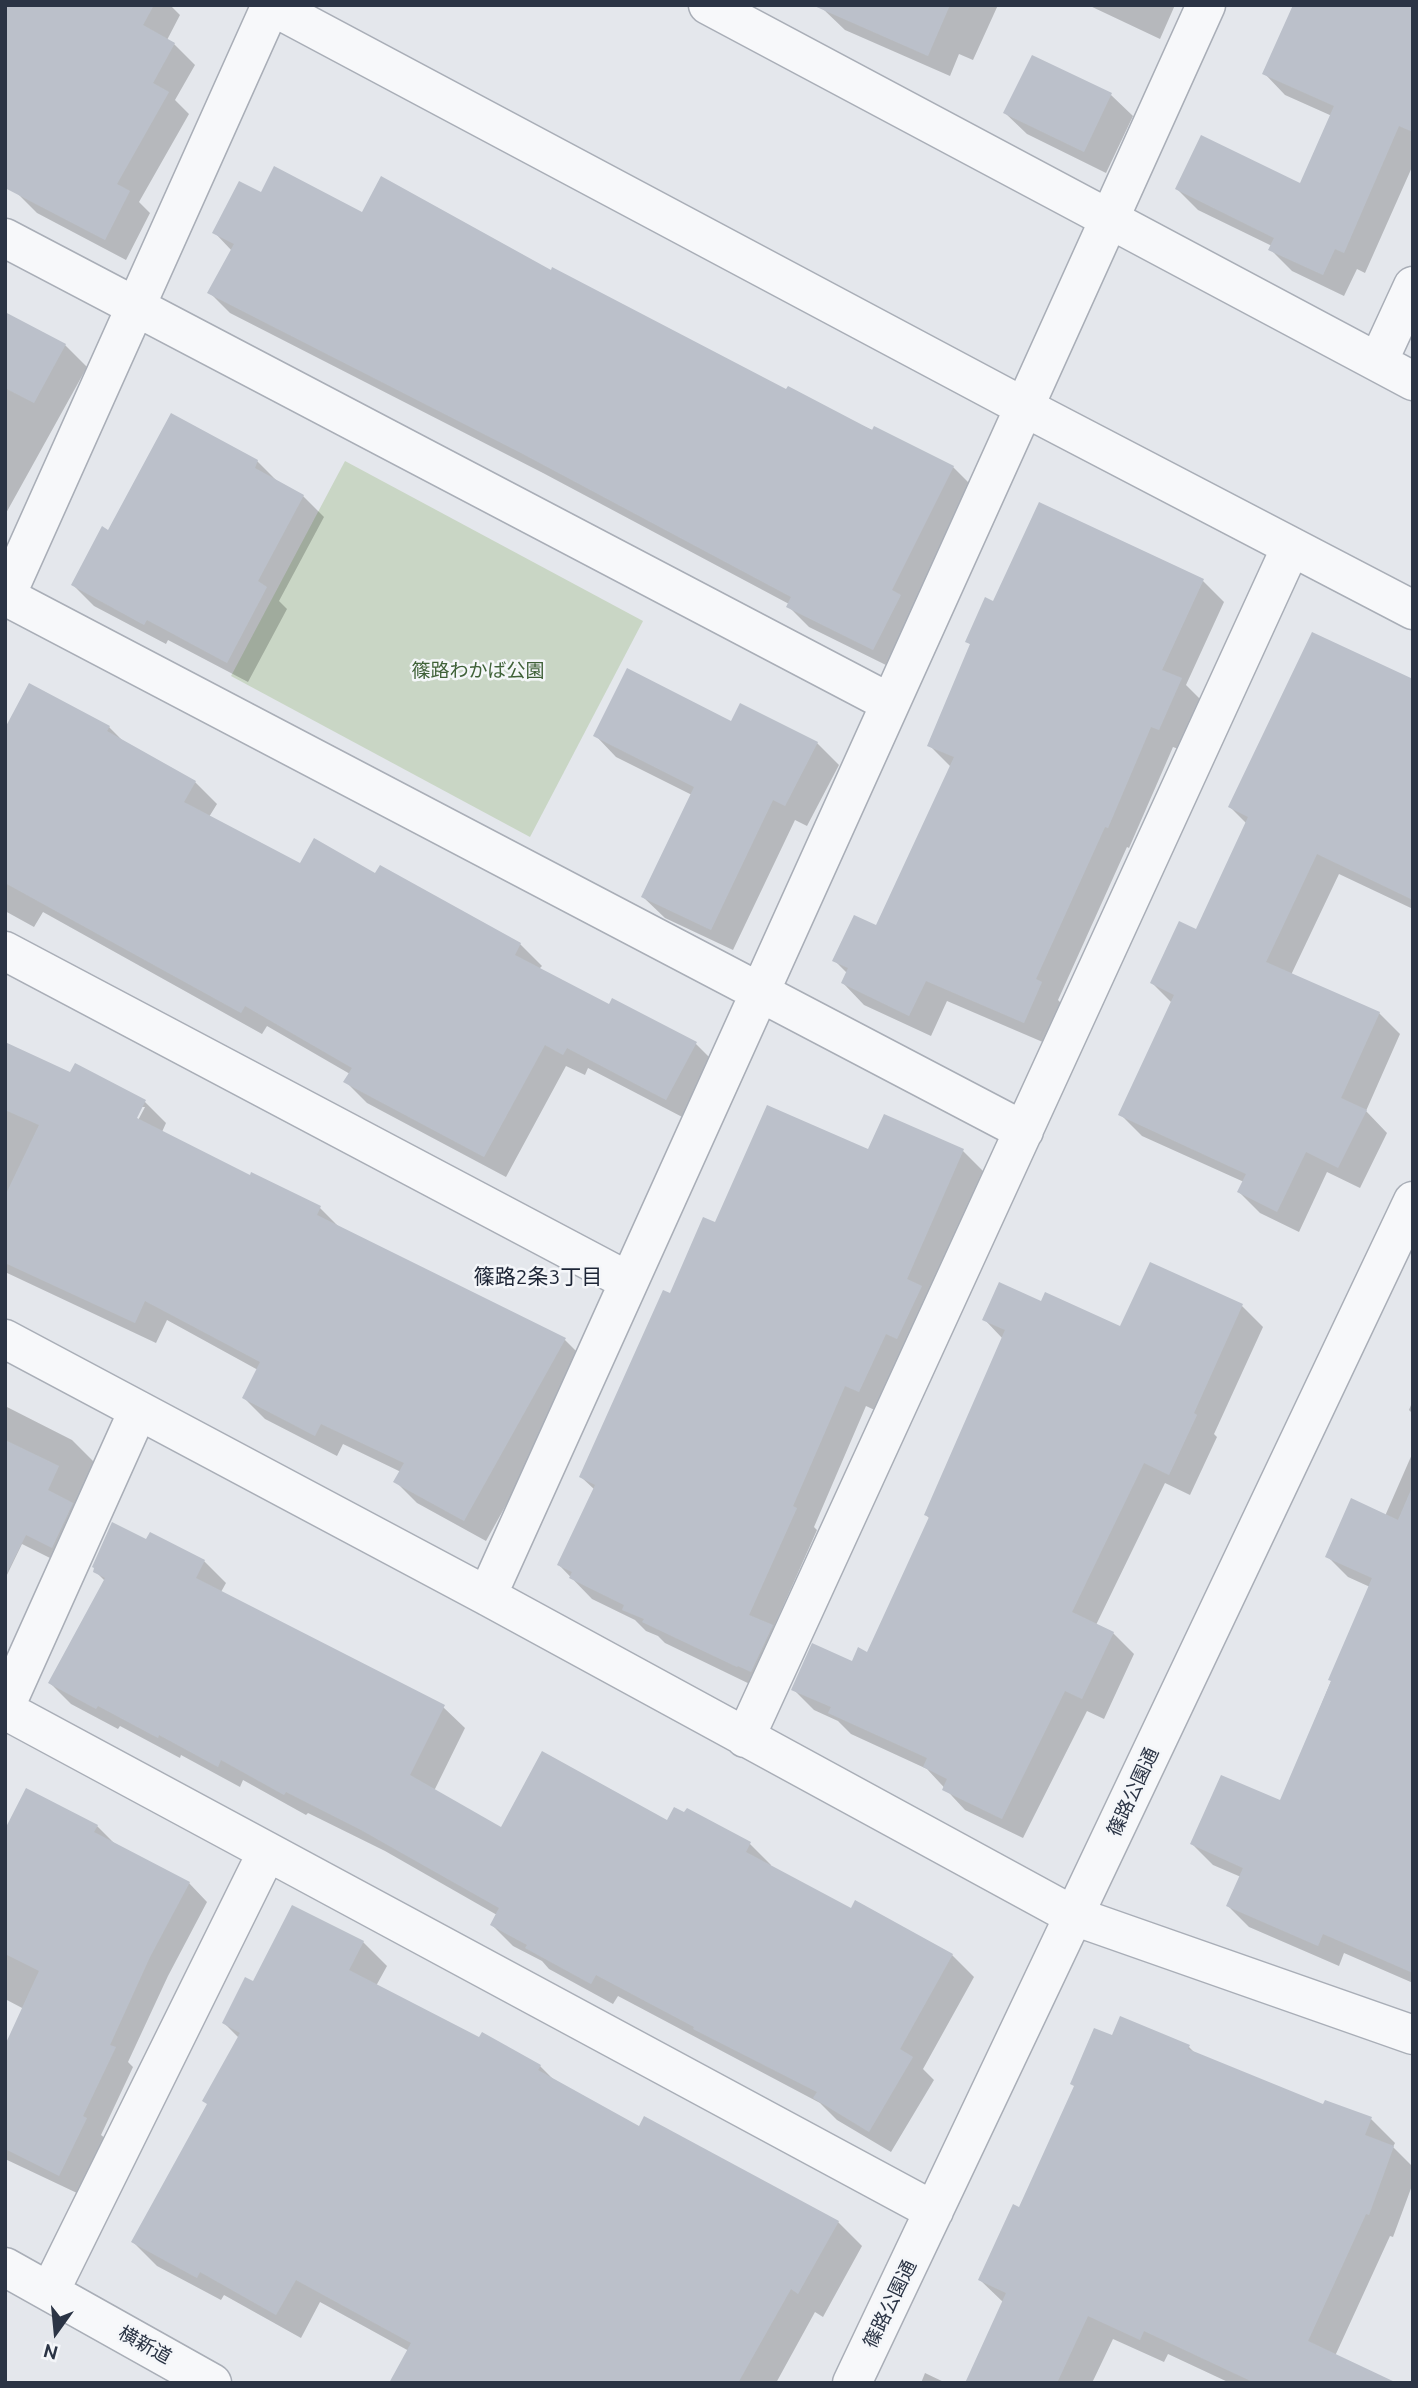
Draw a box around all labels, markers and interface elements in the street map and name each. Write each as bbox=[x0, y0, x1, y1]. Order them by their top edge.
park label: 篠路わかば公園 bbox=[412, 660, 544, 682]
district label: 篠路2条3丁目 bbox=[474, 1264, 602, 1290]
street label: 篠路公園通 bbox=[1103, 1744, 1163, 1840]
street label: 篠路公園通 bbox=[859, 2256, 921, 2352]
north arrow bbox=[21, 2297, 91, 2367]
street label: 横新道 bbox=[115, 2321, 175, 2369]
text: N bbox=[41, 2340, 60, 2365]

